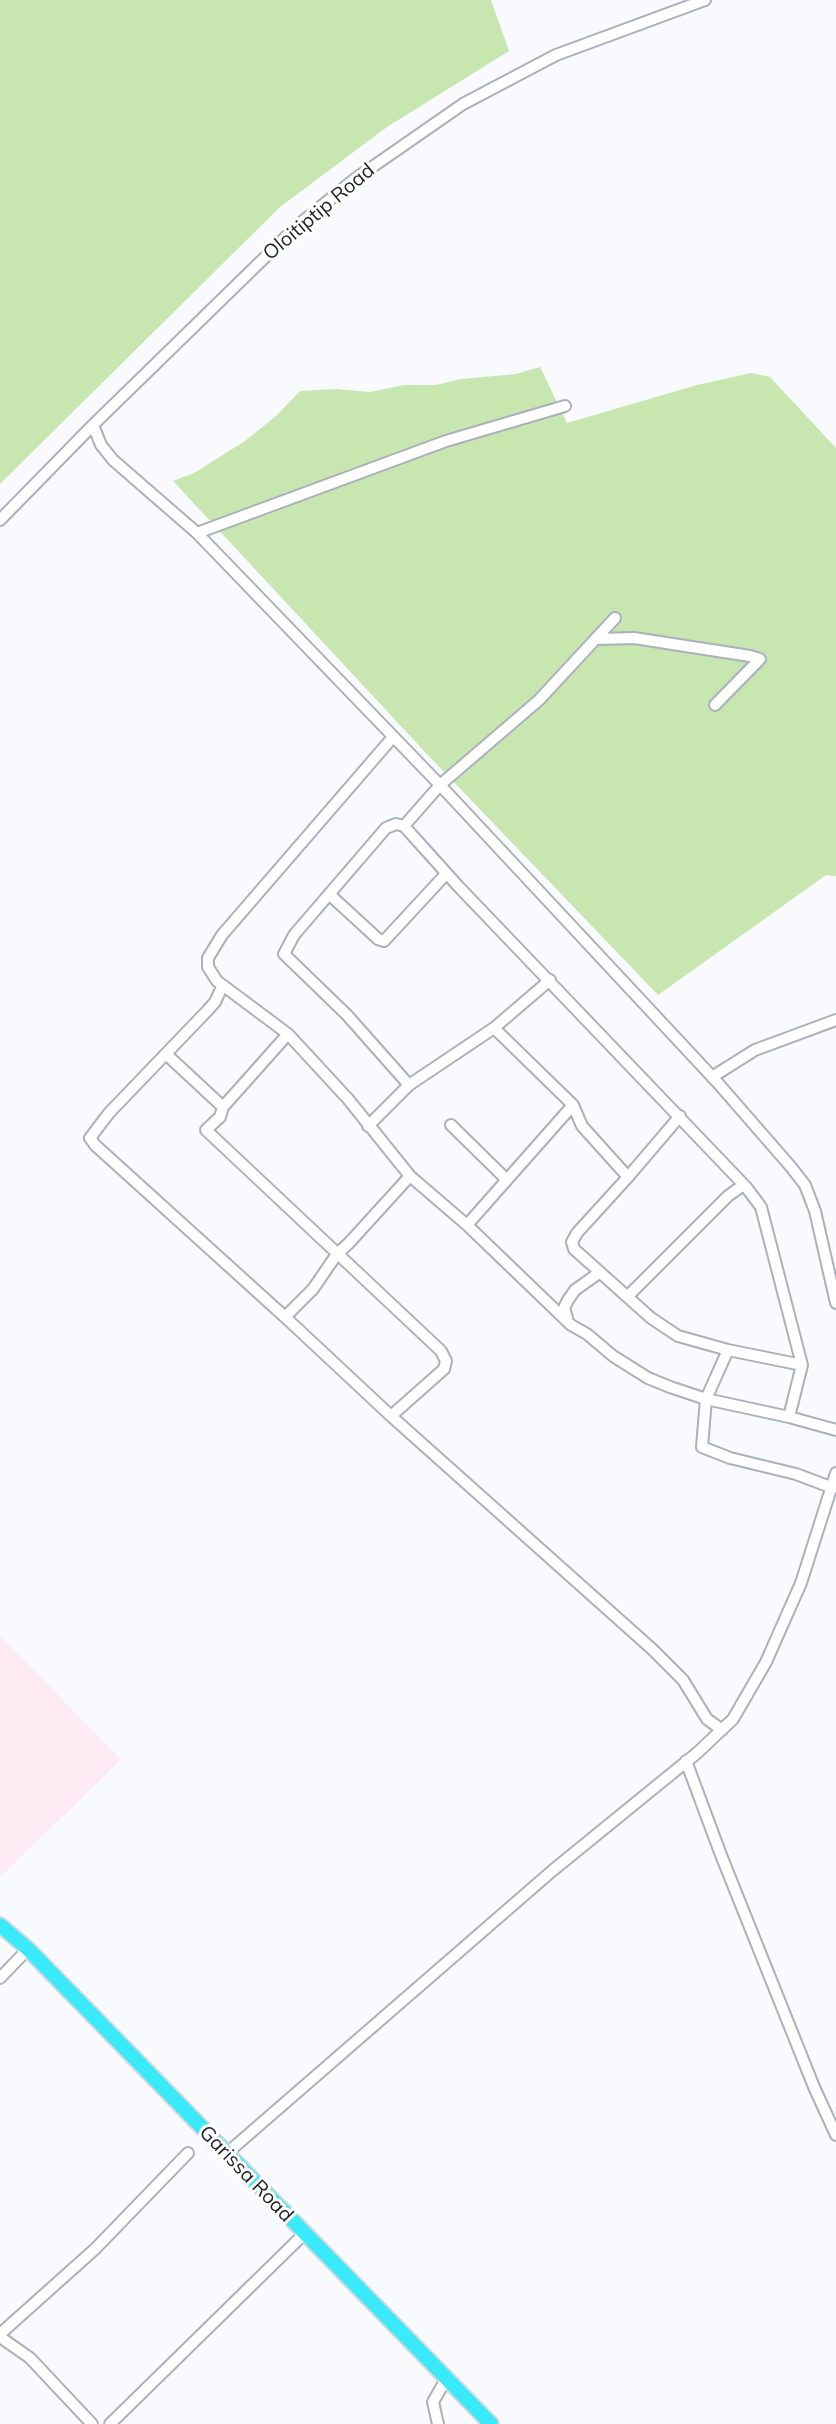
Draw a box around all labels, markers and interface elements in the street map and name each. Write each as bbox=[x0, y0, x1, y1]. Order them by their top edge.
street label: Oloitiptip Road bbox=[258, 158, 380, 266]
street label: Garissa Road bbox=[194, 2121, 298, 2227]

